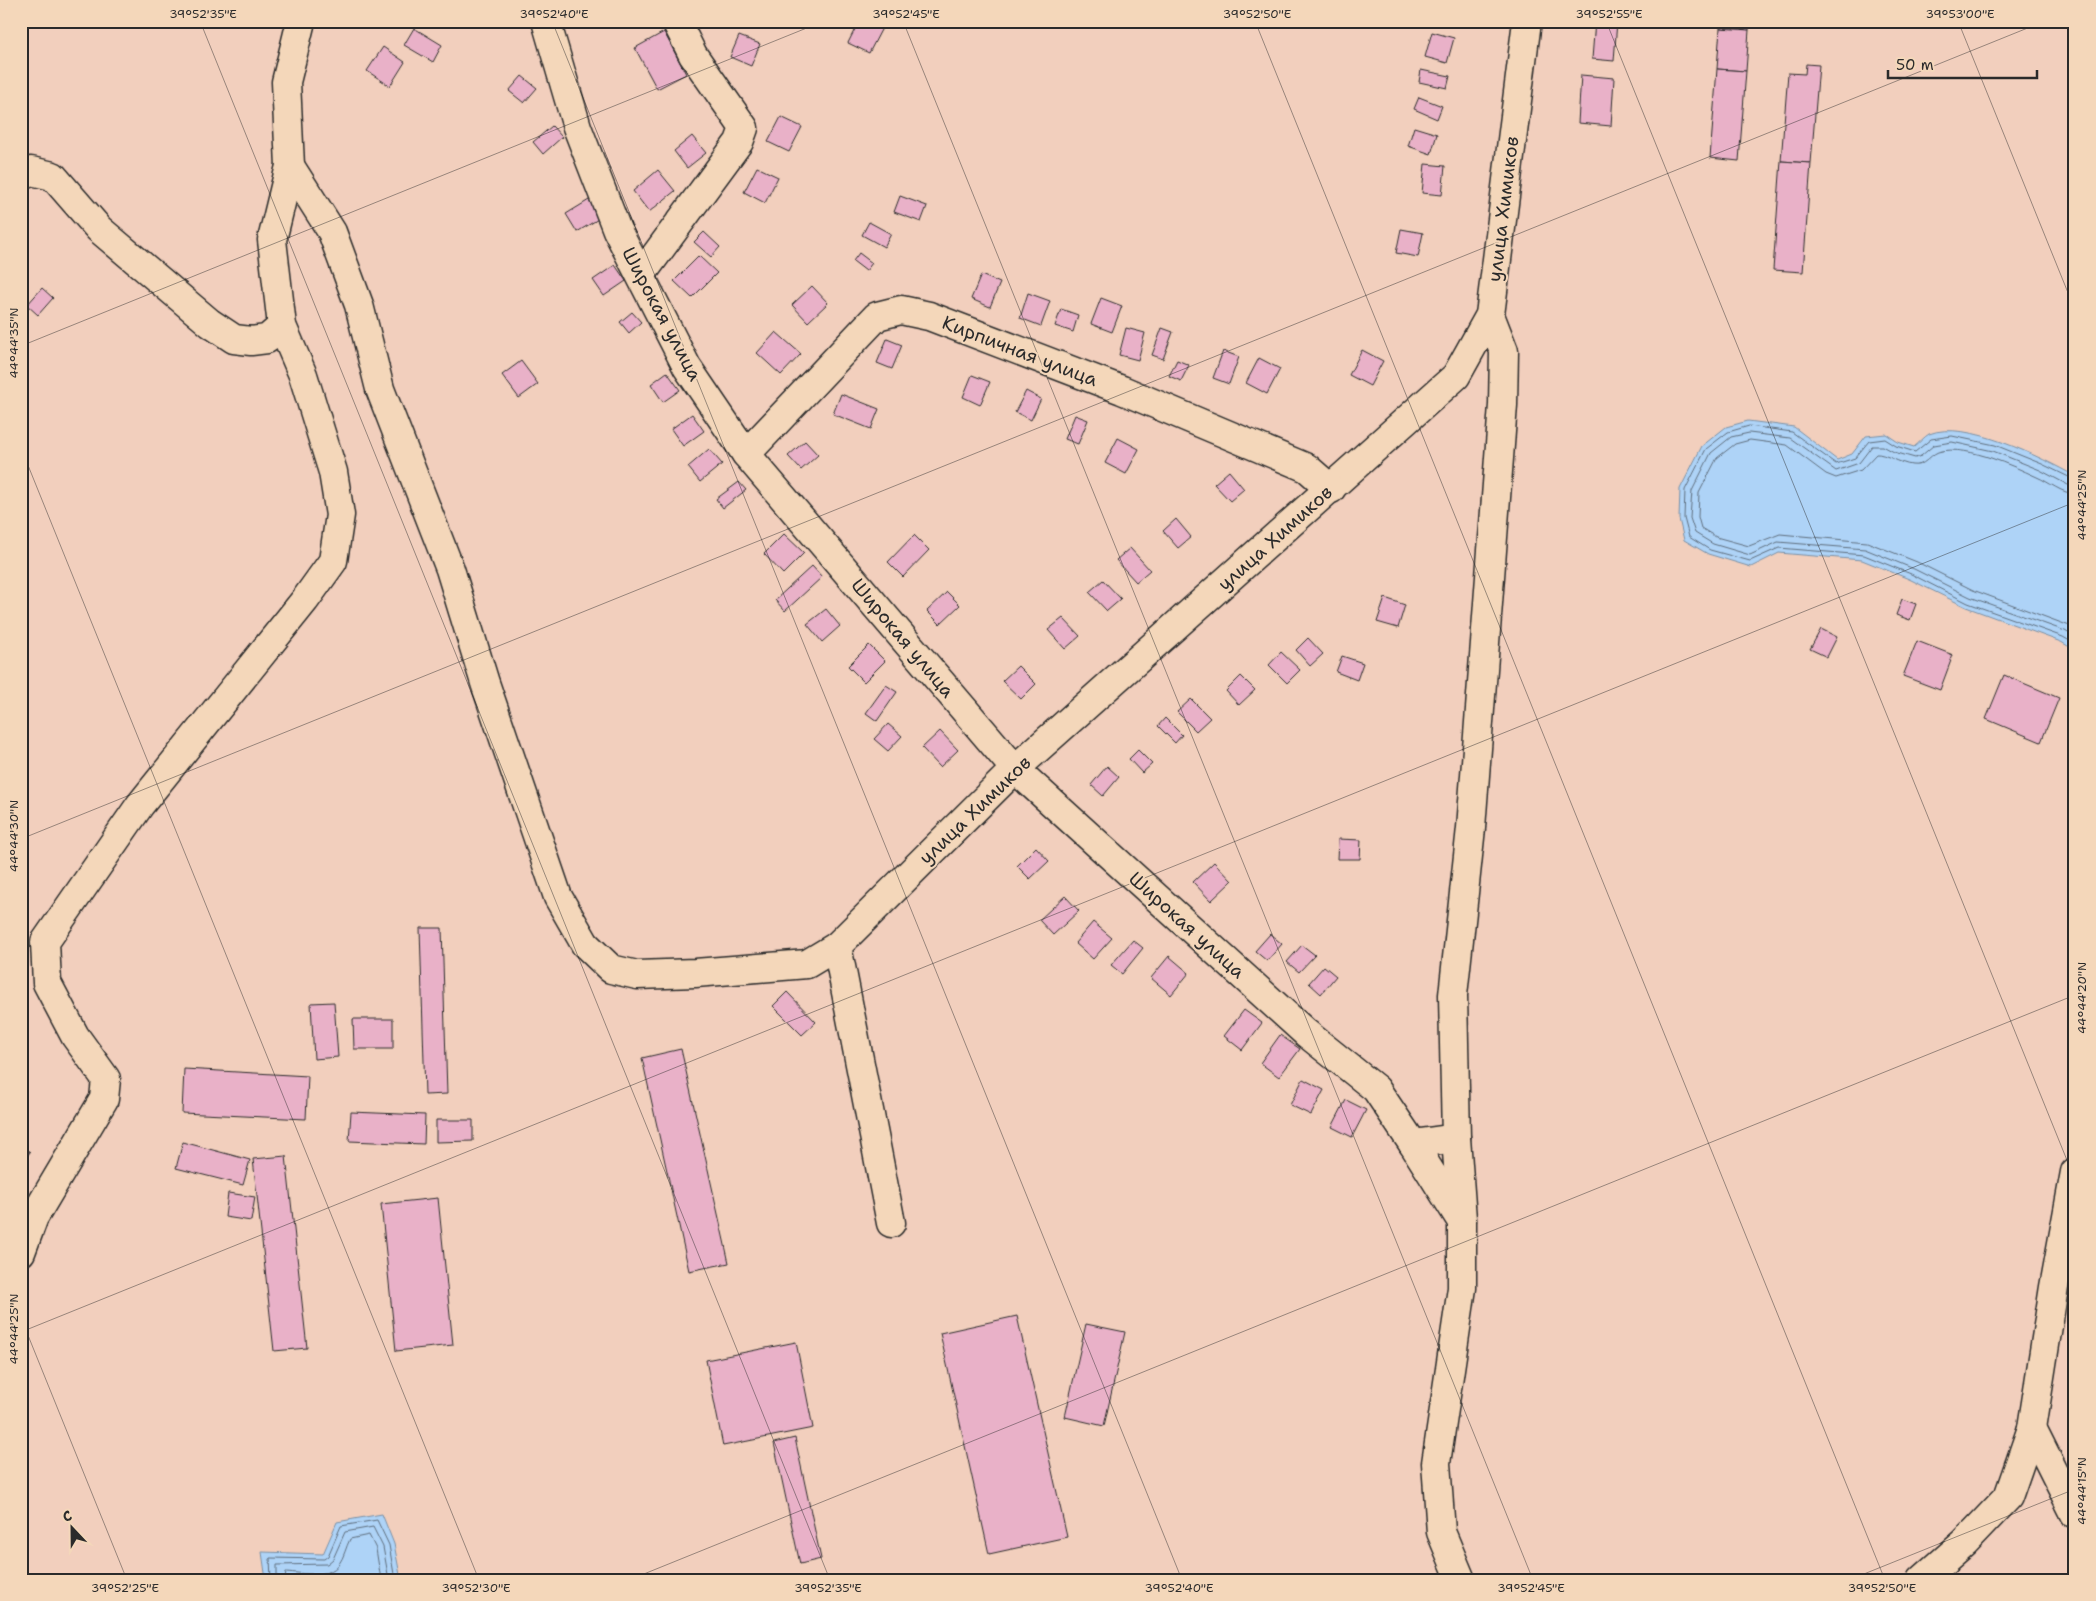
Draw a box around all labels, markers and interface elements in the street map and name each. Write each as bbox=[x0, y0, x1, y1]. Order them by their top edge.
text: 39°52'35"E bbox=[169, 6, 237, 22]
text: 39°52'40"E bbox=[519, 6, 589, 22]
text: 39°52'45"E bbox=[872, 6, 940, 22]
text: 39°52'50"E bbox=[1223, 6, 1291, 22]
text: 39°52'55"E bbox=[1576, 6, 1642, 22]
text: 39°53'00"E bbox=[1925, 6, 1995, 22]
scale bar bbox=[1888, 48, 2037, 80]
text: 50 m bbox=[1896, 55, 1934, 75]
street label: улица Химиков bbox=[1482, 135, 1524, 283]
street label: Широкая улица bbox=[616, 243, 708, 385]
text: 44°44'35"N bbox=[6, 308, 22, 378]
street label: Кирпичная улица bbox=[939, 310, 1101, 392]
text: 44°44'25"N bbox=[2074, 469, 2090, 541]
street label: улица Химиков bbox=[1212, 480, 1338, 596]
street label: Широкая улица bbox=[846, 573, 960, 703]
street label: улица Химиков bbox=[914, 750, 1036, 870]
text: 44°44'30"N bbox=[6, 800, 22, 872]
street label: Широкая улица bbox=[1124, 866, 1251, 984]
text: 44°44'20"N bbox=[2074, 962, 2090, 1034]
text: 44°44'25"N bbox=[6, 1293, 22, 1365]
text: 44°44'15"N bbox=[2074, 1457, 2090, 1525]
north arrow bbox=[48, 1504, 98, 1554]
text: С bbox=[60, 1506, 74, 1526]
text: 39°52'25"E bbox=[91, 1580, 159, 1596]
text: 39°52'30"E bbox=[441, 1580, 511, 1596]
text: 39°52'35"E bbox=[794, 1580, 862, 1596]
text: 39°52'40"E bbox=[1144, 1580, 1214, 1596]
text: 39°52'45"E bbox=[1497, 1580, 1565, 1596]
text: 39°52'50"E bbox=[1848, 1580, 1916, 1596]

